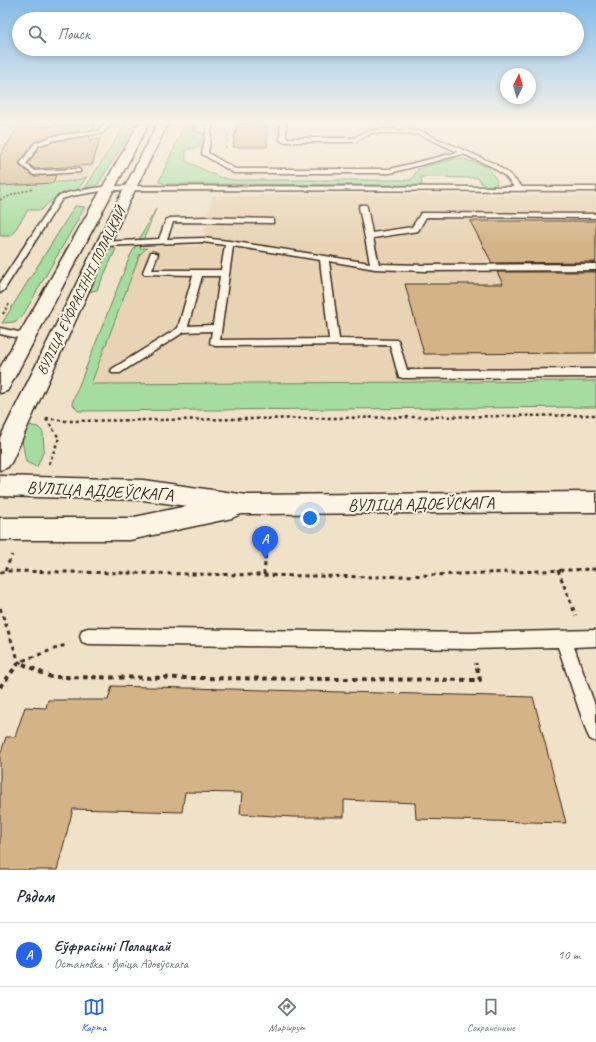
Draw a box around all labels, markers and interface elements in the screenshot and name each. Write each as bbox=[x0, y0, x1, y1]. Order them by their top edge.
search box bbox=[12, 12, 584, 56]
icon: search bbox=[26, 23, 48, 45]
text: Поиск bbox=[58, 25, 90, 44]
north arrow bbox=[500, 68, 536, 104]
street label: ВУЛІЦА ЕЎФРАСІННІ ПОЛАЦКАЙ bbox=[33, 203, 130, 378]
street label: ВУЛІЦА АДОЕЎСКАГА bbox=[26, 477, 174, 505]
street label: ВУЛІЦА АДОЕЎСКАГА bbox=[348, 492, 495, 516]
your location bbox=[300, 508, 320, 528]
pin: A bbox=[252, 526, 278, 559]
text: Рядом bbox=[16, 886, 54, 907]
text: Еўфрасінні Полацкай bbox=[54, 937, 170, 956]
text: A bbox=[26, 947, 32, 963]
text: 10 m bbox=[558, 947, 580, 963]
text: Остановка · вуліца Адоеўскага bbox=[54, 956, 188, 972]
tab: Карта bbox=[81, 996, 106, 1034]
tab: Маршрут bbox=[269, 996, 305, 1034]
tab: Сохранённые bbox=[467, 996, 515, 1034]

